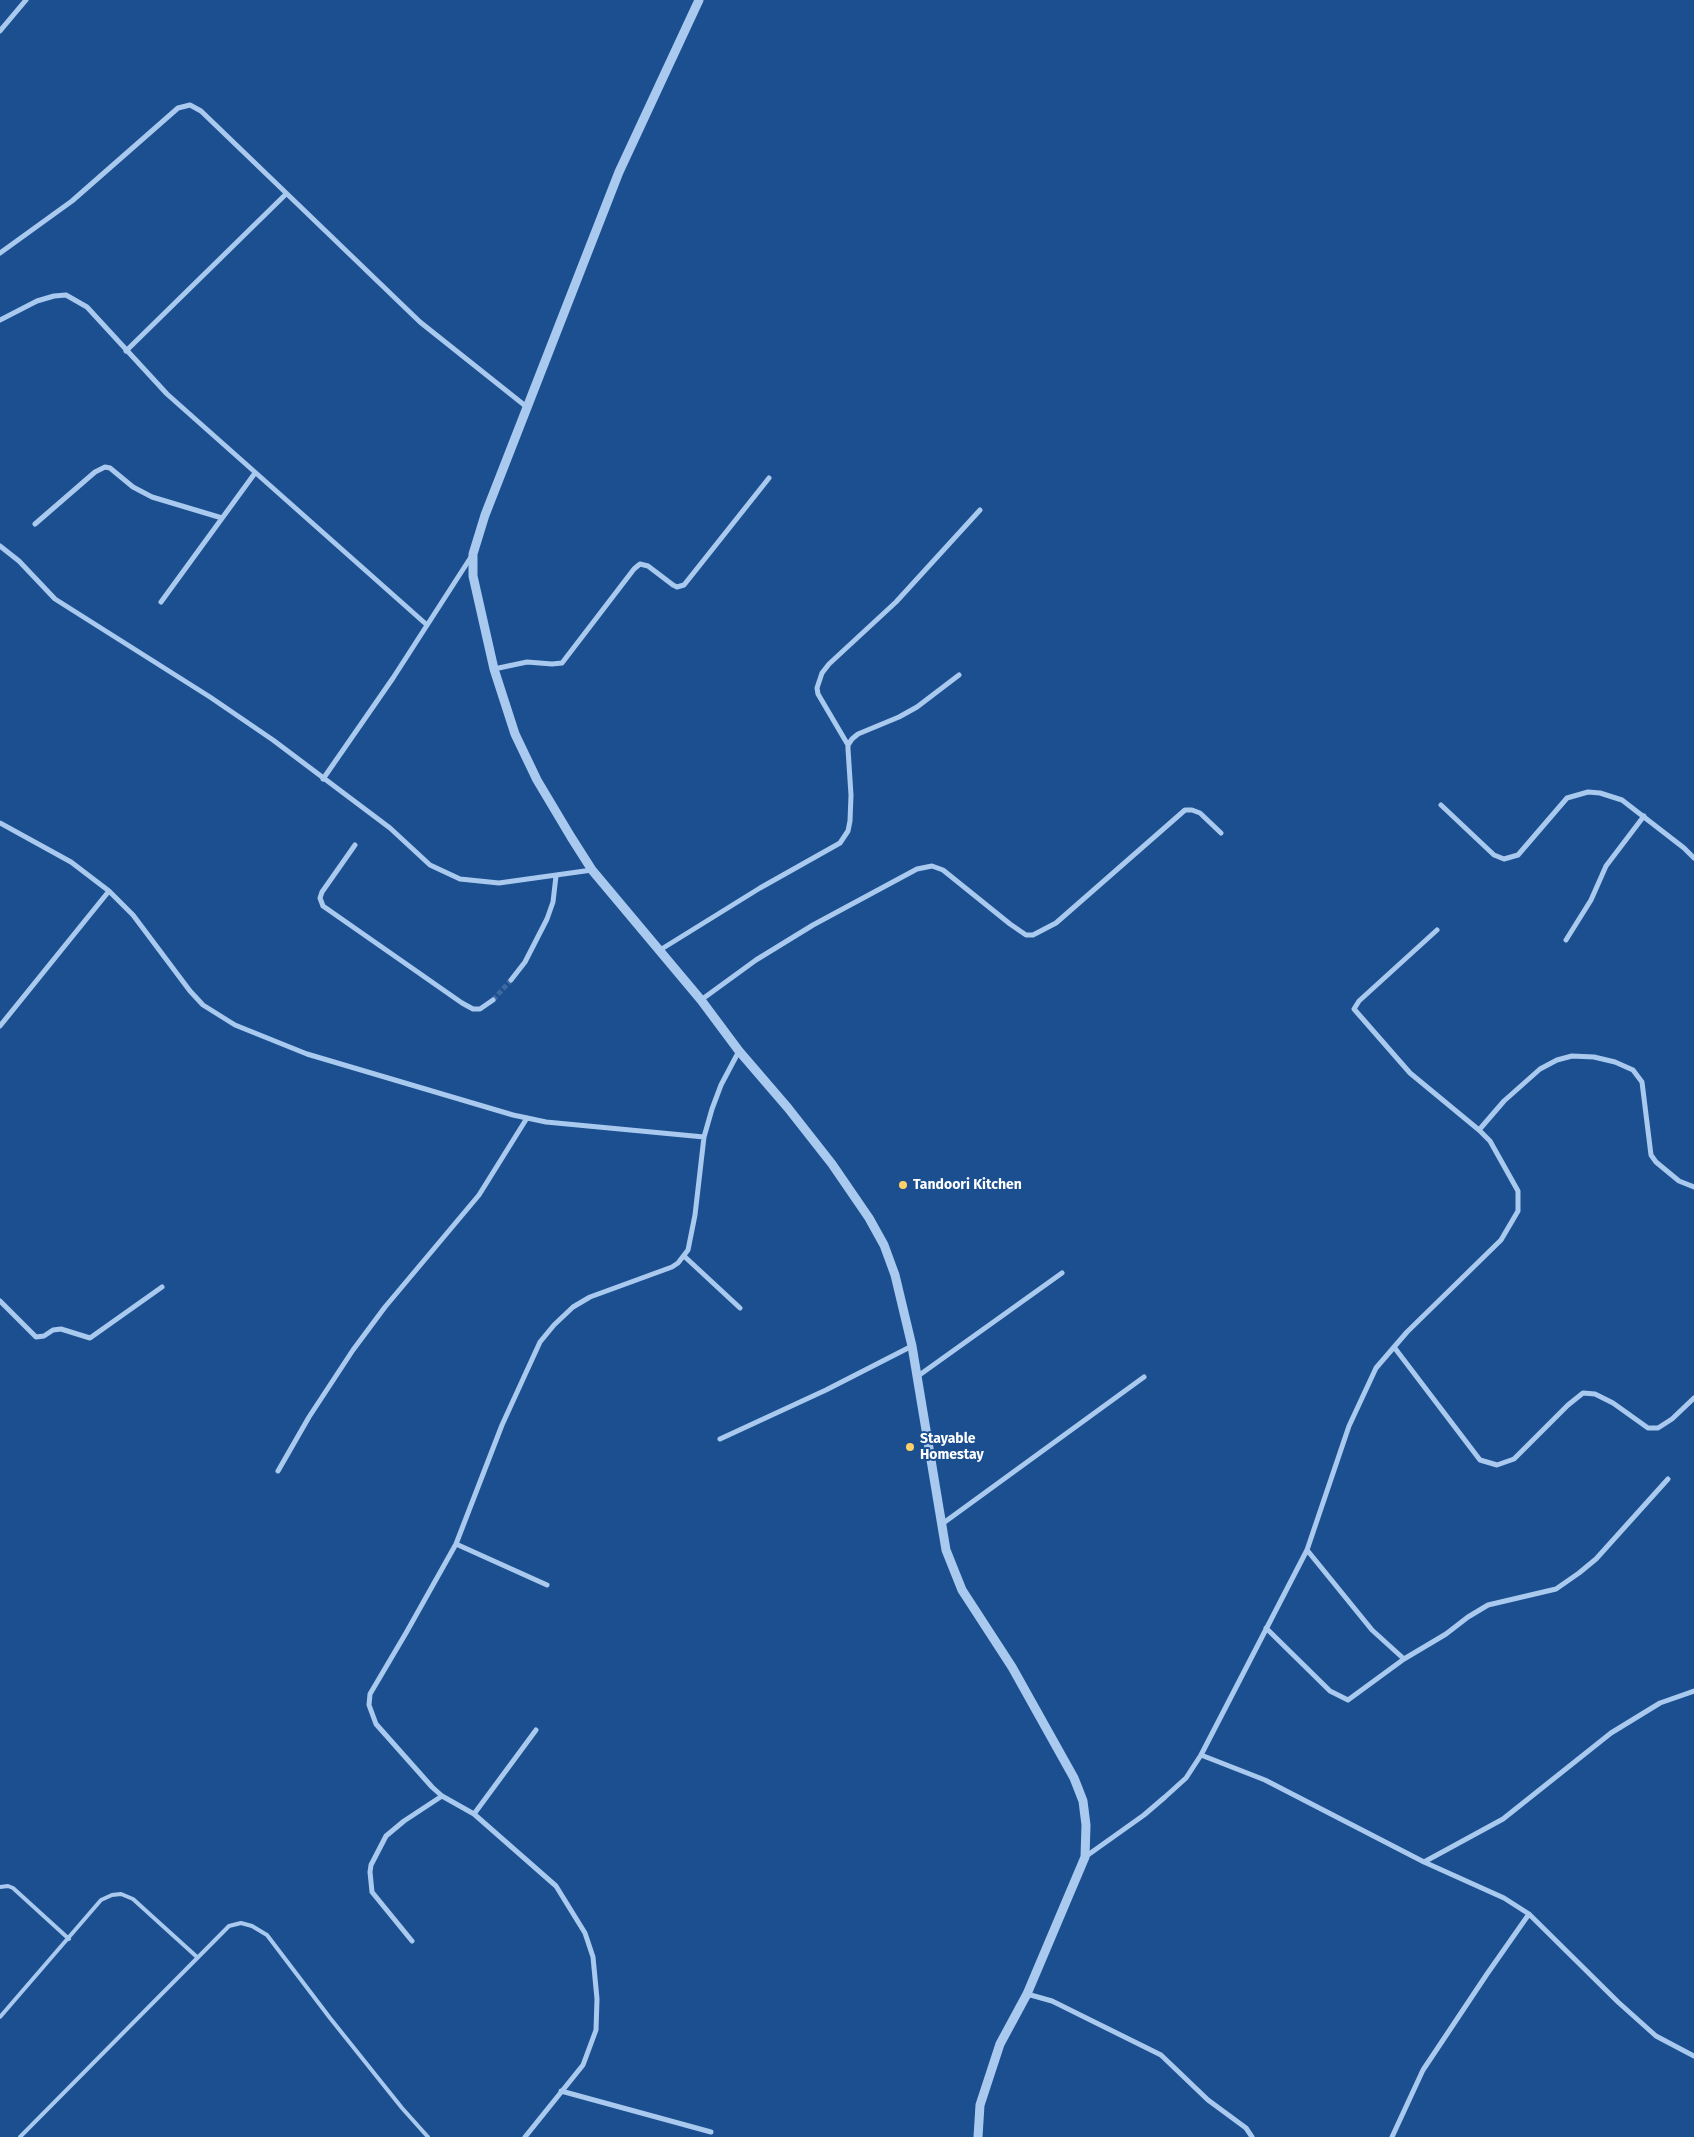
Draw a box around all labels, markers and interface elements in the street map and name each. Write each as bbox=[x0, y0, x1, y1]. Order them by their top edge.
place label: Tandoori Kitchen bbox=[913, 1177, 1022, 1193]
marker: Tandoori Kitchen bbox=[897, 1179, 909, 1191]
place label: Stayable Homestay bbox=[920, 1431, 984, 1464]
marker: Stayable Homestay bbox=[904, 1441, 916, 1453]

